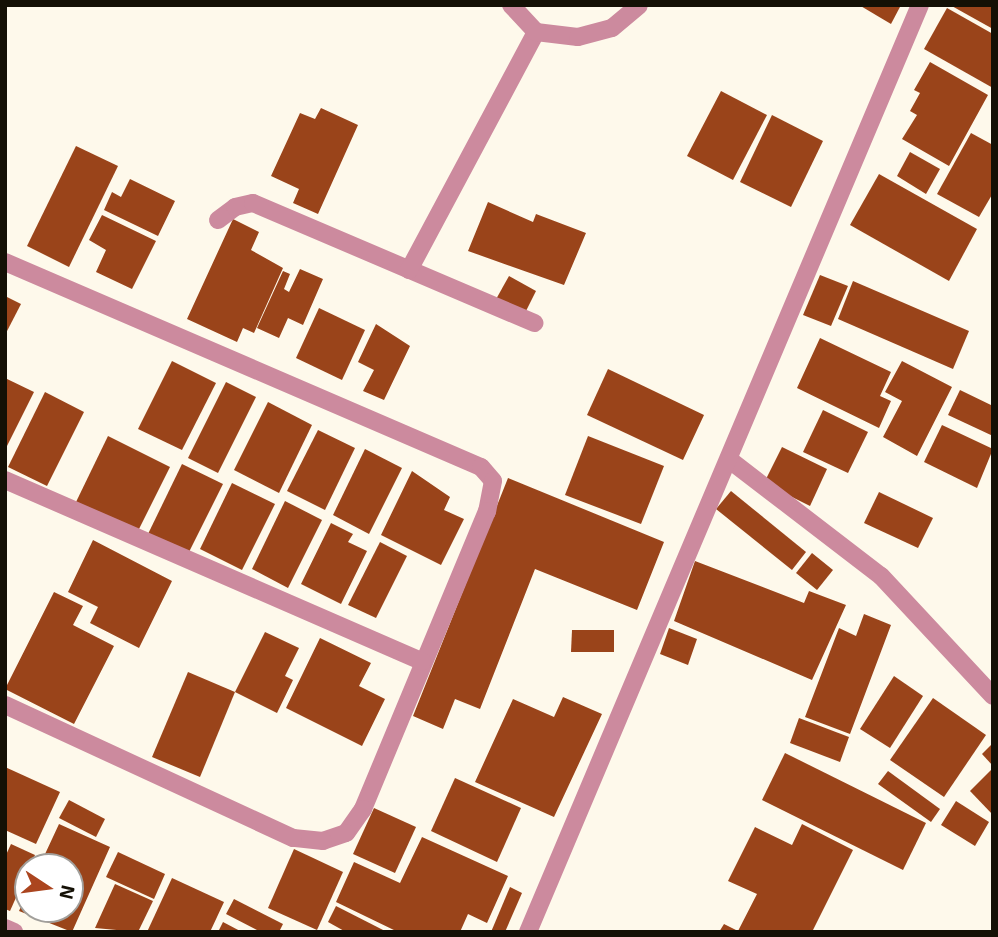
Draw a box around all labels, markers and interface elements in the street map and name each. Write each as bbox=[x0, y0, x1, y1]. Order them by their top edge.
north arrow bbox=[14, 853, 84, 923]
text: N bbox=[55, 883, 81, 902]

